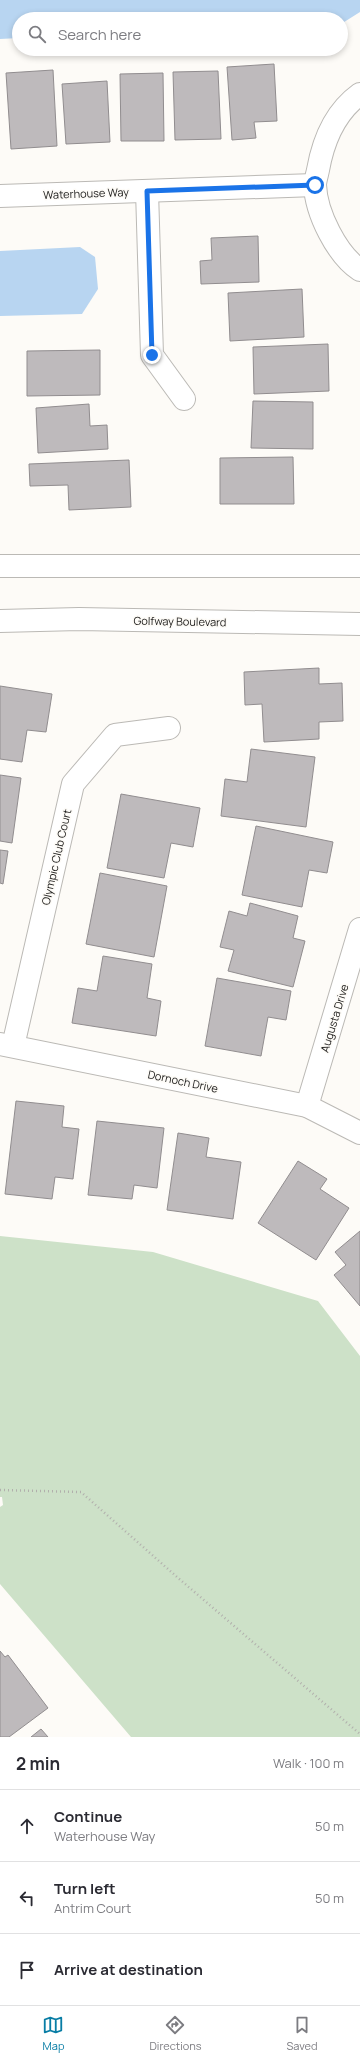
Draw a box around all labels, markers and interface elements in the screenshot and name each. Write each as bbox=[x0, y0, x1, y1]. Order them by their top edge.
search box bbox=[12, 12, 348, 56]
icon: search bbox=[26, 23, 48, 45]
text: Search here bbox=[58, 24, 141, 45]
route start bbox=[306, 176, 324, 194]
street label: Waterhouse Way bbox=[43, 184, 129, 202]
route end bbox=[143, 346, 161, 364]
street label: Golfway Boulevard bbox=[133, 613, 227, 629]
street label: Olympic Club Court bbox=[38, 808, 74, 906]
street label: Augusta Drive bbox=[316, 981, 352, 1054]
street label: Dornoch Drive bbox=[147, 1066, 220, 1096]
text: 2 min bbox=[16, 1752, 60, 1775]
text: Walk · 100 m bbox=[273, 1754, 344, 1772]
text: Continue bbox=[54, 1806, 122, 1827]
icon: ahead bbox=[16, 1815, 38, 1837]
text: 50 m bbox=[315, 1817, 344, 1835]
text: Waterhouse Way bbox=[54, 1827, 155, 1845]
text: Turn left bbox=[54, 1878, 116, 1899]
icon: left bbox=[16, 1887, 38, 1909]
text: 50 m bbox=[315, 1889, 344, 1907]
text: Antrim Court bbox=[54, 1899, 131, 1917]
icon: arrive bbox=[16, 1959, 38, 1981]
text: Arrive at destination bbox=[54, 1959, 203, 1980]
tab: Map bbox=[42, 2014, 64, 2053]
tab: Directions bbox=[149, 2014, 202, 2053]
tab: Saved bbox=[287, 2014, 318, 2053]

